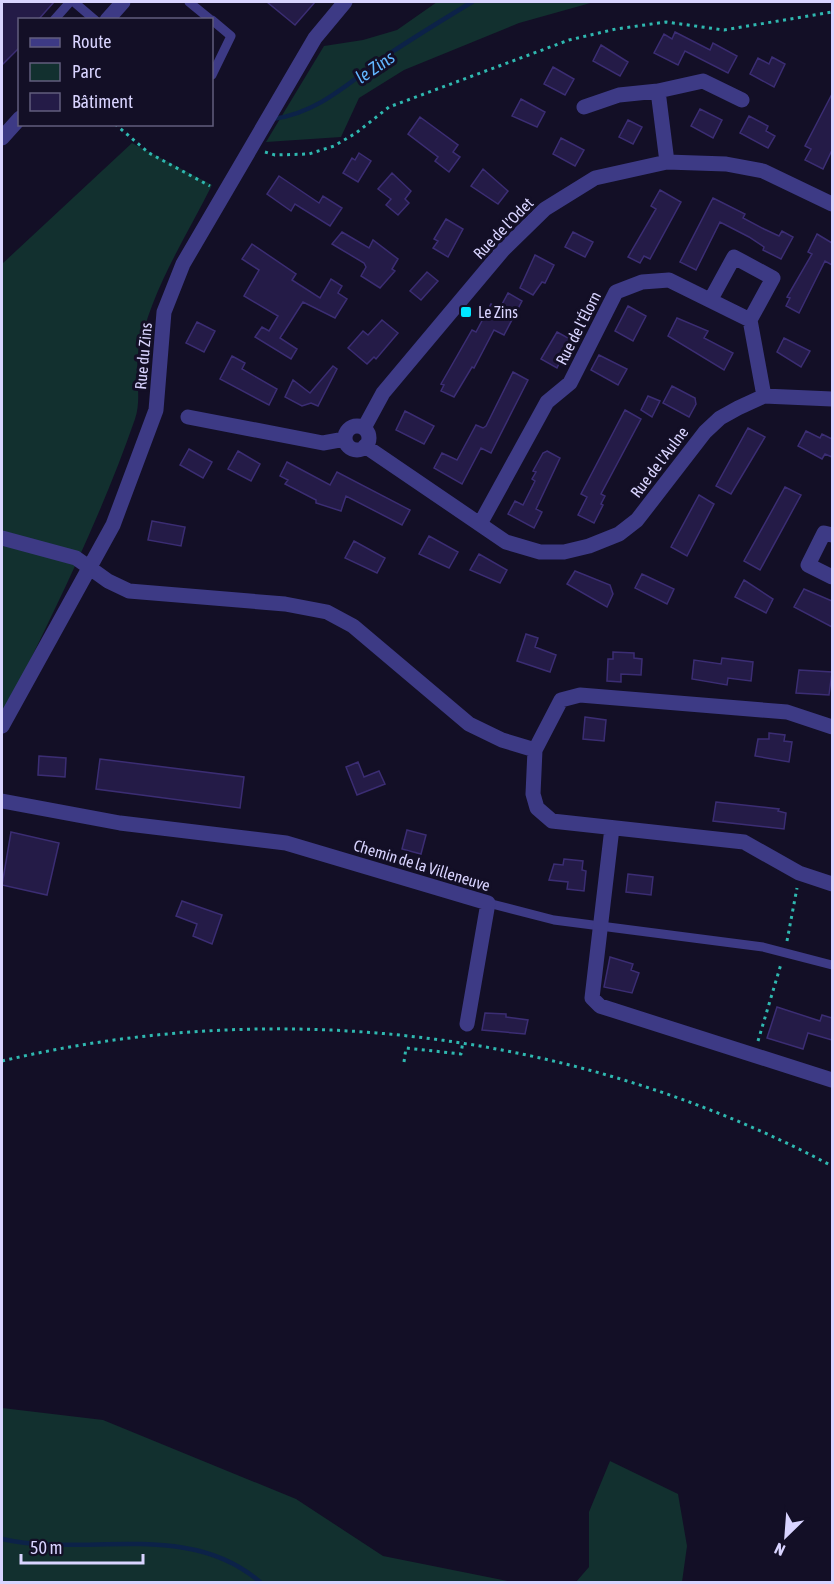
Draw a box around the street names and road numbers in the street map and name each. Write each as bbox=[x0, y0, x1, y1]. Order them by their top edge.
street label: Rue de l'Odet bbox=[469, 193, 537, 262]
street label: Rue de l'Élorn bbox=[552, 288, 604, 368]
street label: Rue du Zins bbox=[131, 322, 155, 390]
street label: Rue de l'Aulne bbox=[627, 423, 691, 501]
street label: Chemin de la Villeneuve bbox=[352, 836, 492, 894]

